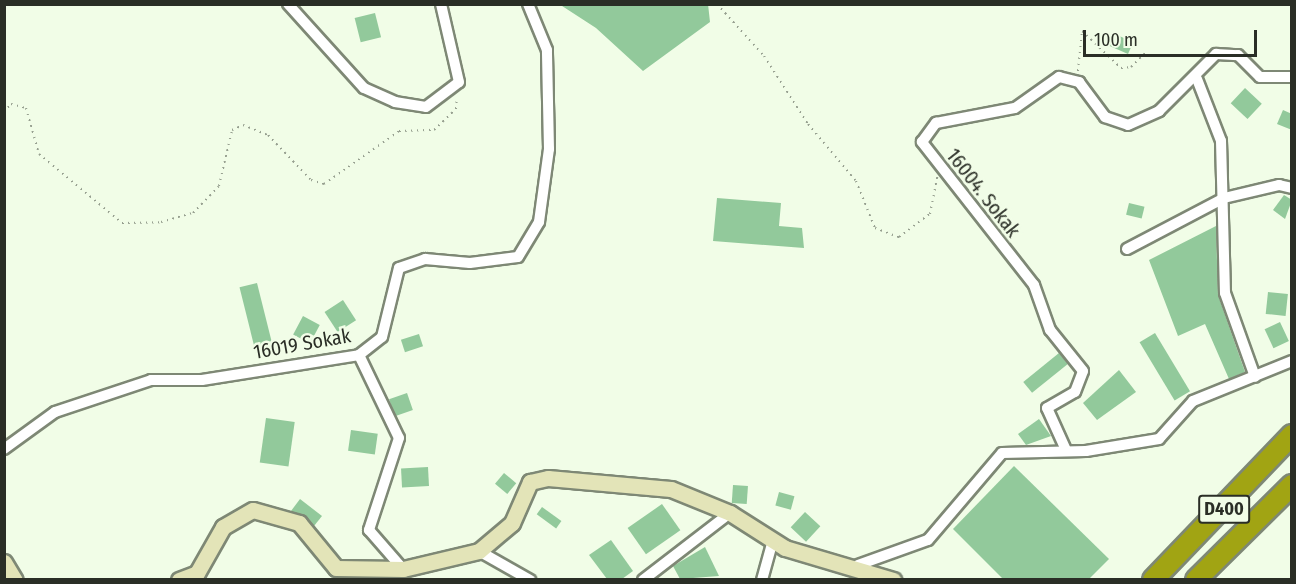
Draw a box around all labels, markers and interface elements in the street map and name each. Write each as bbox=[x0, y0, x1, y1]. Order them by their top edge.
scale bar bbox=[1086, 18, 1260, 56]
text: 100 m bbox=[1094, 29, 1138, 51]
street label: 16004. Sokak bbox=[941, 144, 1025, 242]
street label: 16019 Sokak bbox=[251, 324, 353, 364]
road number: D400 bbox=[1197, 494, 1251, 524]

